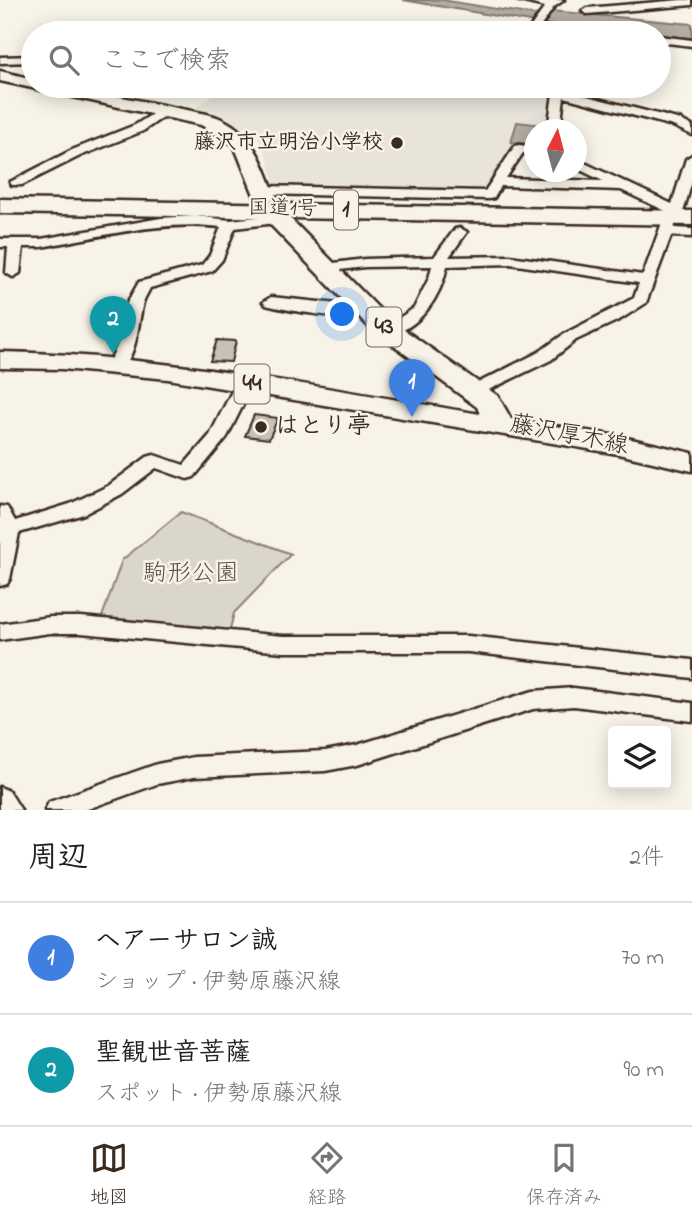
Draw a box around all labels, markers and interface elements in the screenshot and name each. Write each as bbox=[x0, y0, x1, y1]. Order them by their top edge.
search box bbox=[21, 21, 671, 98]
icon: search bbox=[45, 41, 83, 79]
text: ここで検索 bbox=[101, 43, 231, 81]
north arrow bbox=[524, 119, 587, 182]
place label: 藤沢市立明治小学校 bbox=[194, 128, 383, 158]
marker: 藤沢市立明治小学校 bbox=[389, 135, 405, 151]
road number: 1 bbox=[334, 190, 358, 230]
street label: 国道1号 bbox=[248, 193, 318, 225]
pin: 2 bbox=[90, 296, 136, 354]
your location bbox=[325, 297, 359, 331]
road number: 43 bbox=[366, 308, 402, 346]
pin: 1 bbox=[389, 359, 435, 417]
road number: 44 bbox=[234, 364, 270, 404]
street label: 藤沢厚木線 bbox=[507, 407, 631, 465]
place label: はとり亭 bbox=[275, 410, 371, 445]
marker: はとり亭 bbox=[253, 419, 269, 435]
park label: 駒形公園 bbox=[143, 557, 239, 592]
map controls bbox=[608, 726, 671, 789]
button: layers bbox=[608, 726, 671, 789]
text: 周辺 bbox=[28, 837, 88, 881]
text: 2件 bbox=[630, 842, 664, 875]
text: ヘアーサロン誠 bbox=[95, 923, 277, 961]
text: 1 bbox=[47, 942, 55, 975]
text: 70 m bbox=[621, 942, 664, 975]
text: ショップ · 伊勢原藤沢線 bbox=[95, 966, 340, 999]
text: 聖観世音菩薩 bbox=[95, 1035, 251, 1073]
text: 2 bbox=[45, 1054, 57, 1087]
text: 90 m bbox=[624, 1054, 664, 1087]
text: スポット · 伊勢原藤沢線 bbox=[95, 1078, 341, 1111]
tab: 地図 bbox=[90, 1139, 128, 1212]
tab: 経路 bbox=[308, 1139, 346, 1212]
tab: 保存済み bbox=[526, 1139, 602, 1212]

